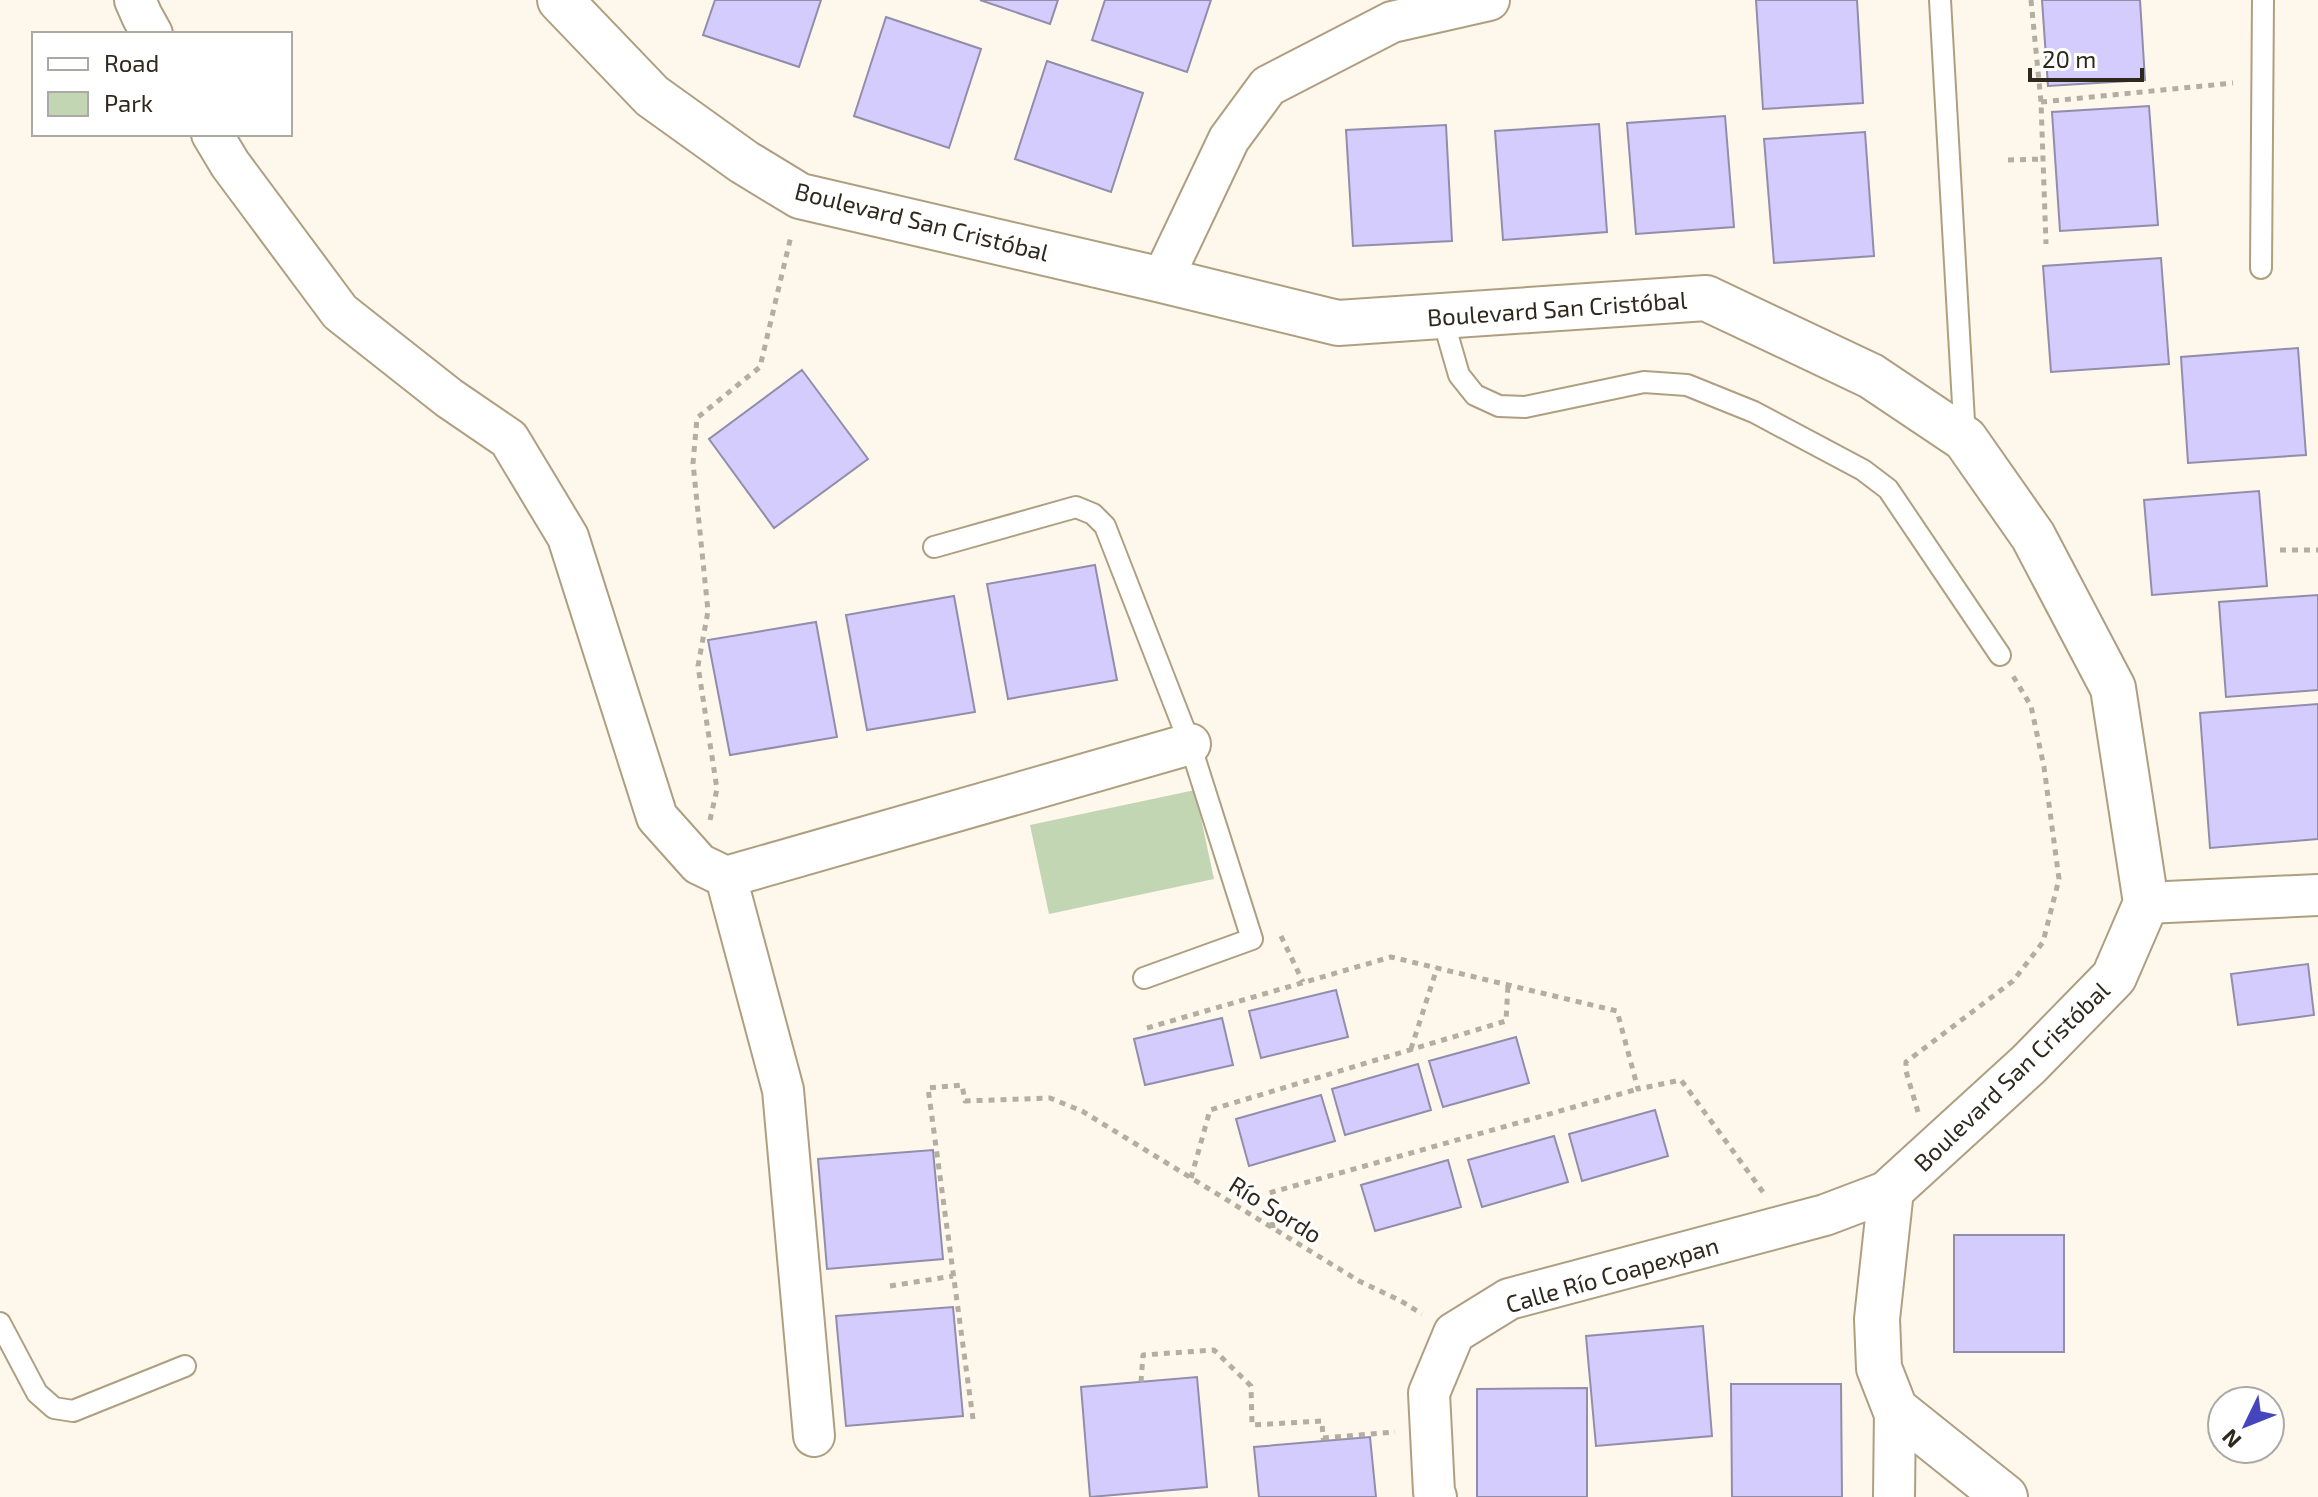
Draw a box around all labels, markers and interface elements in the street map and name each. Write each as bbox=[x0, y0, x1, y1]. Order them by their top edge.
legend bbox=[32, 32, 292, 136]
scale bar bbox=[2030, 32, 2142, 82]
text: 20 m bbox=[2042, 44, 2096, 73]
text: Road bbox=[104, 48, 159, 77]
text: Park bbox=[104, 88, 153, 117]
street label: Boulevard San Cristóbal bbox=[792, 175, 1052, 267]
street label: Boulevard San Cristóbal bbox=[1426, 284, 1688, 332]
street label: Boulevard San Cristóbal bbox=[1907, 975, 2115, 1177]
street label: Río Sordo bbox=[1224, 1169, 1328, 1249]
street label: Calle Río Coapexpan bbox=[1502, 1230, 1722, 1318]
north arrow bbox=[2206, 1385, 2286, 1465]
text: N bbox=[2216, 1425, 2246, 1454]

